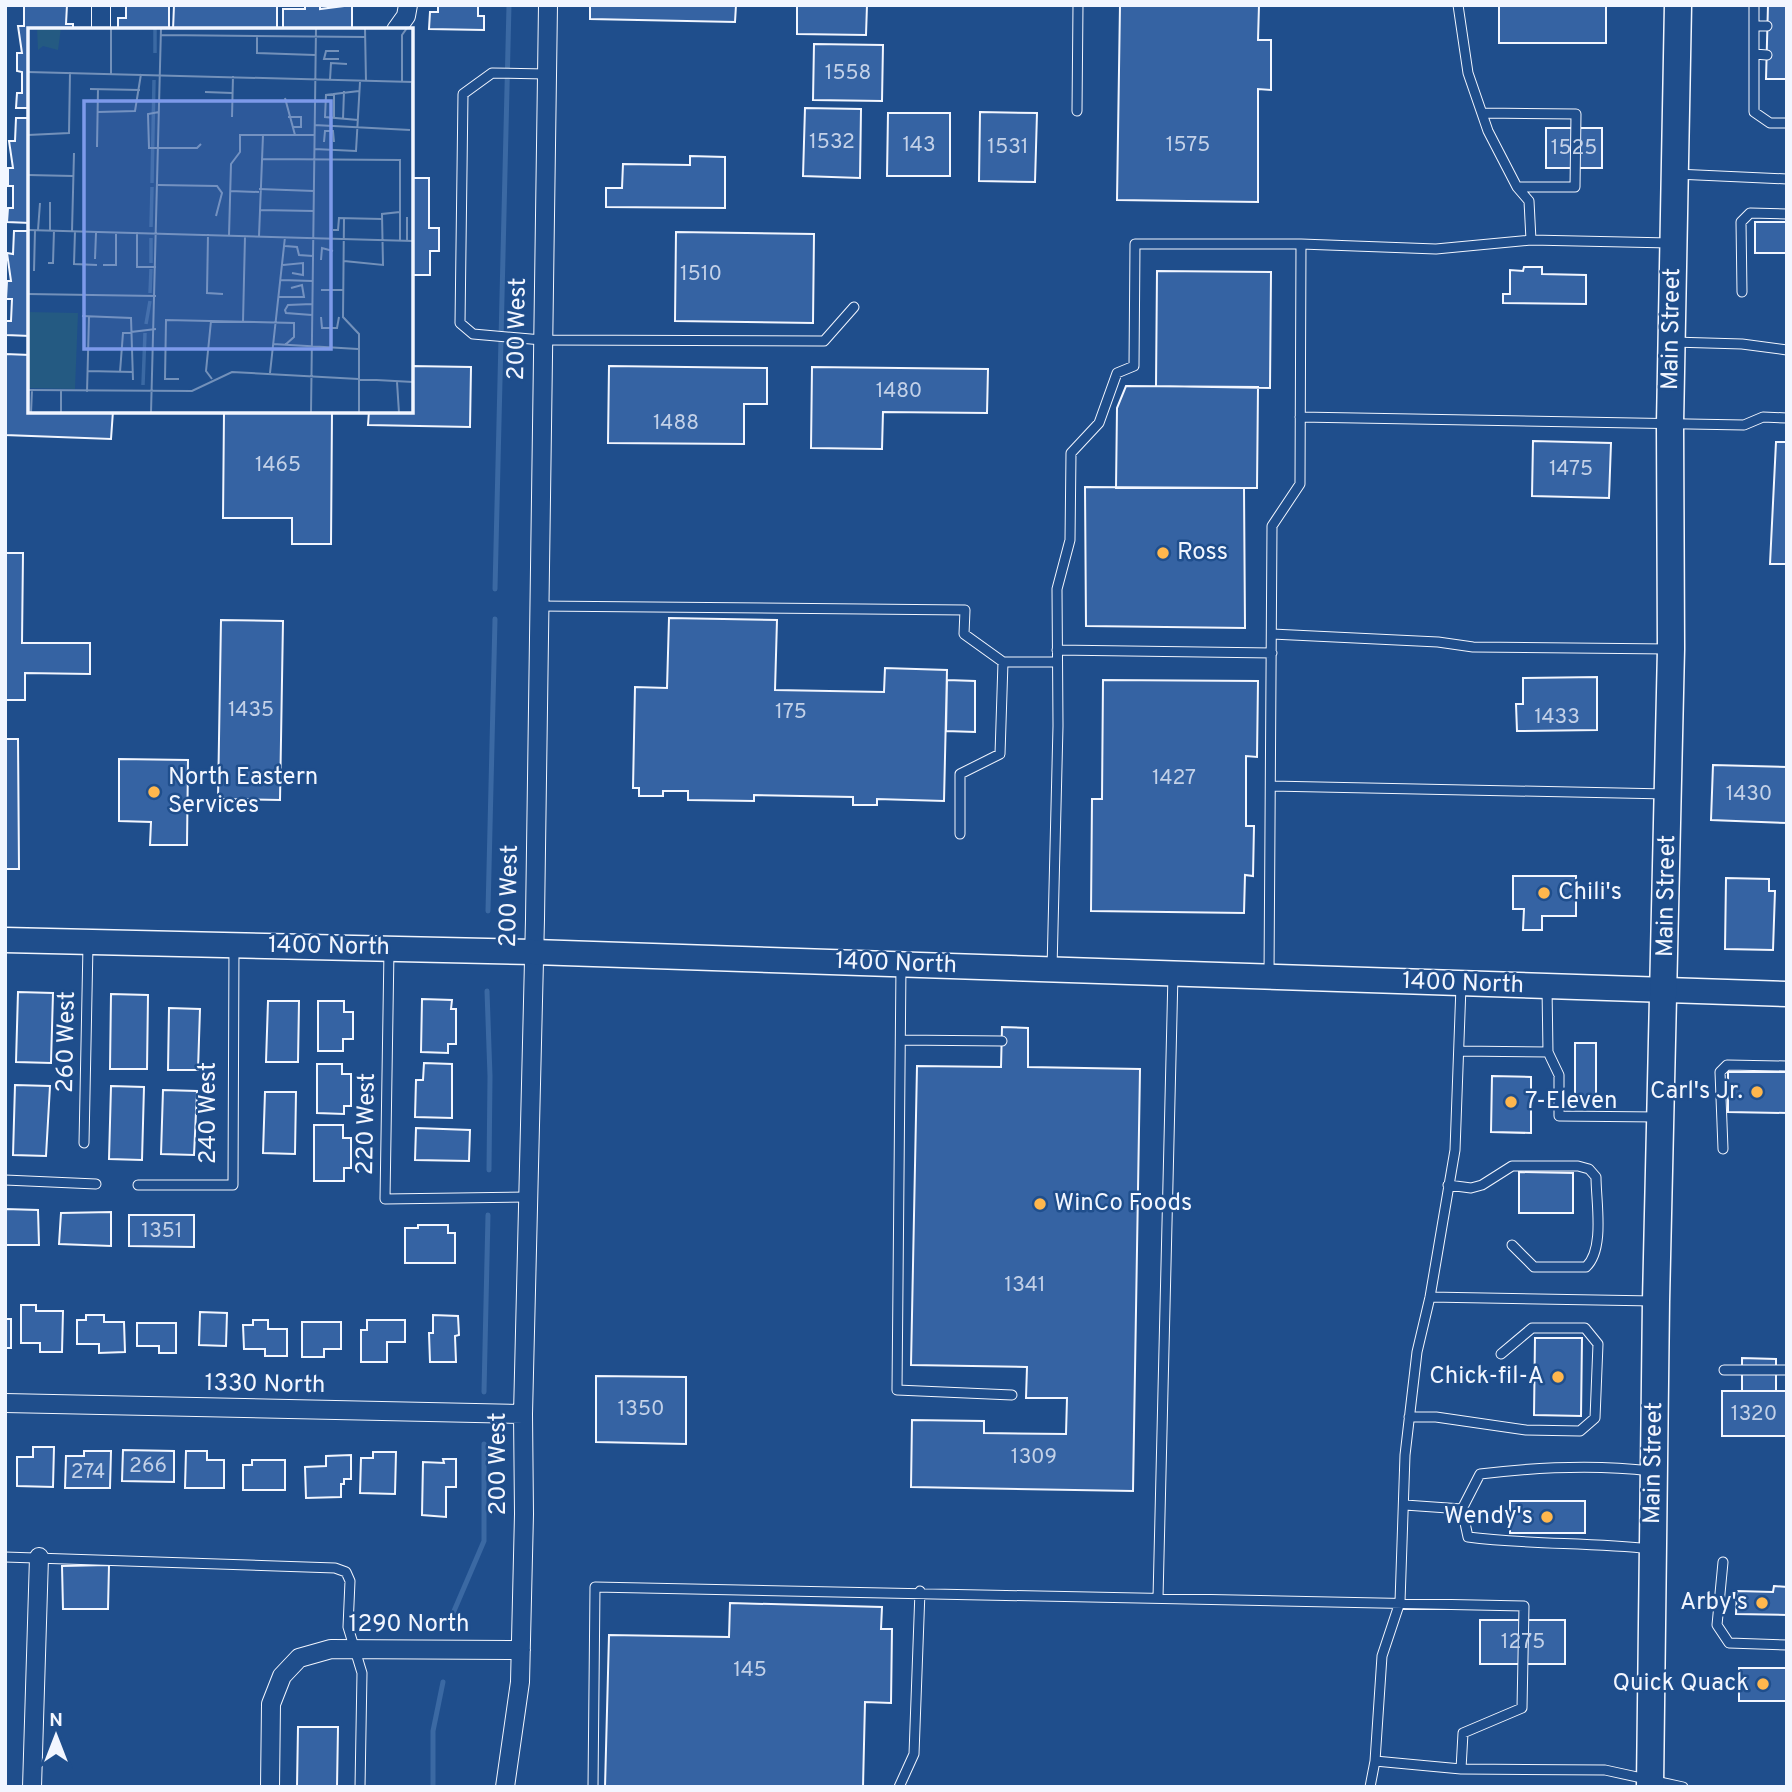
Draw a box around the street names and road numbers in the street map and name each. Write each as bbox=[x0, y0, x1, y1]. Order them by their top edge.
street label: Main Street bbox=[1656, 267, 1688, 391]
street label: 200 West bbox=[502, 277, 534, 381]
street label: Main Street bbox=[1651, 834, 1683, 958]
street label: 200 West bbox=[494, 844, 526, 948]
street label: 1400 North bbox=[268, 931, 390, 963]
street label: 1400 North bbox=[835, 947, 957, 981]
street label: 1400 North bbox=[1402, 967, 1524, 1001]
street label: 260 West bbox=[51, 991, 83, 1093]
street label: 240 West bbox=[194, 1062, 224, 1164]
street label: 220 West bbox=[351, 1073, 383, 1175]
street label: 1330 North bbox=[204, 1369, 326, 1401]
street label: Main Street bbox=[1638, 1401, 1670, 1525]
street label: 200 West bbox=[484, 1413, 514, 1515]
street label: 1290 North bbox=[349, 1610, 469, 1640]

